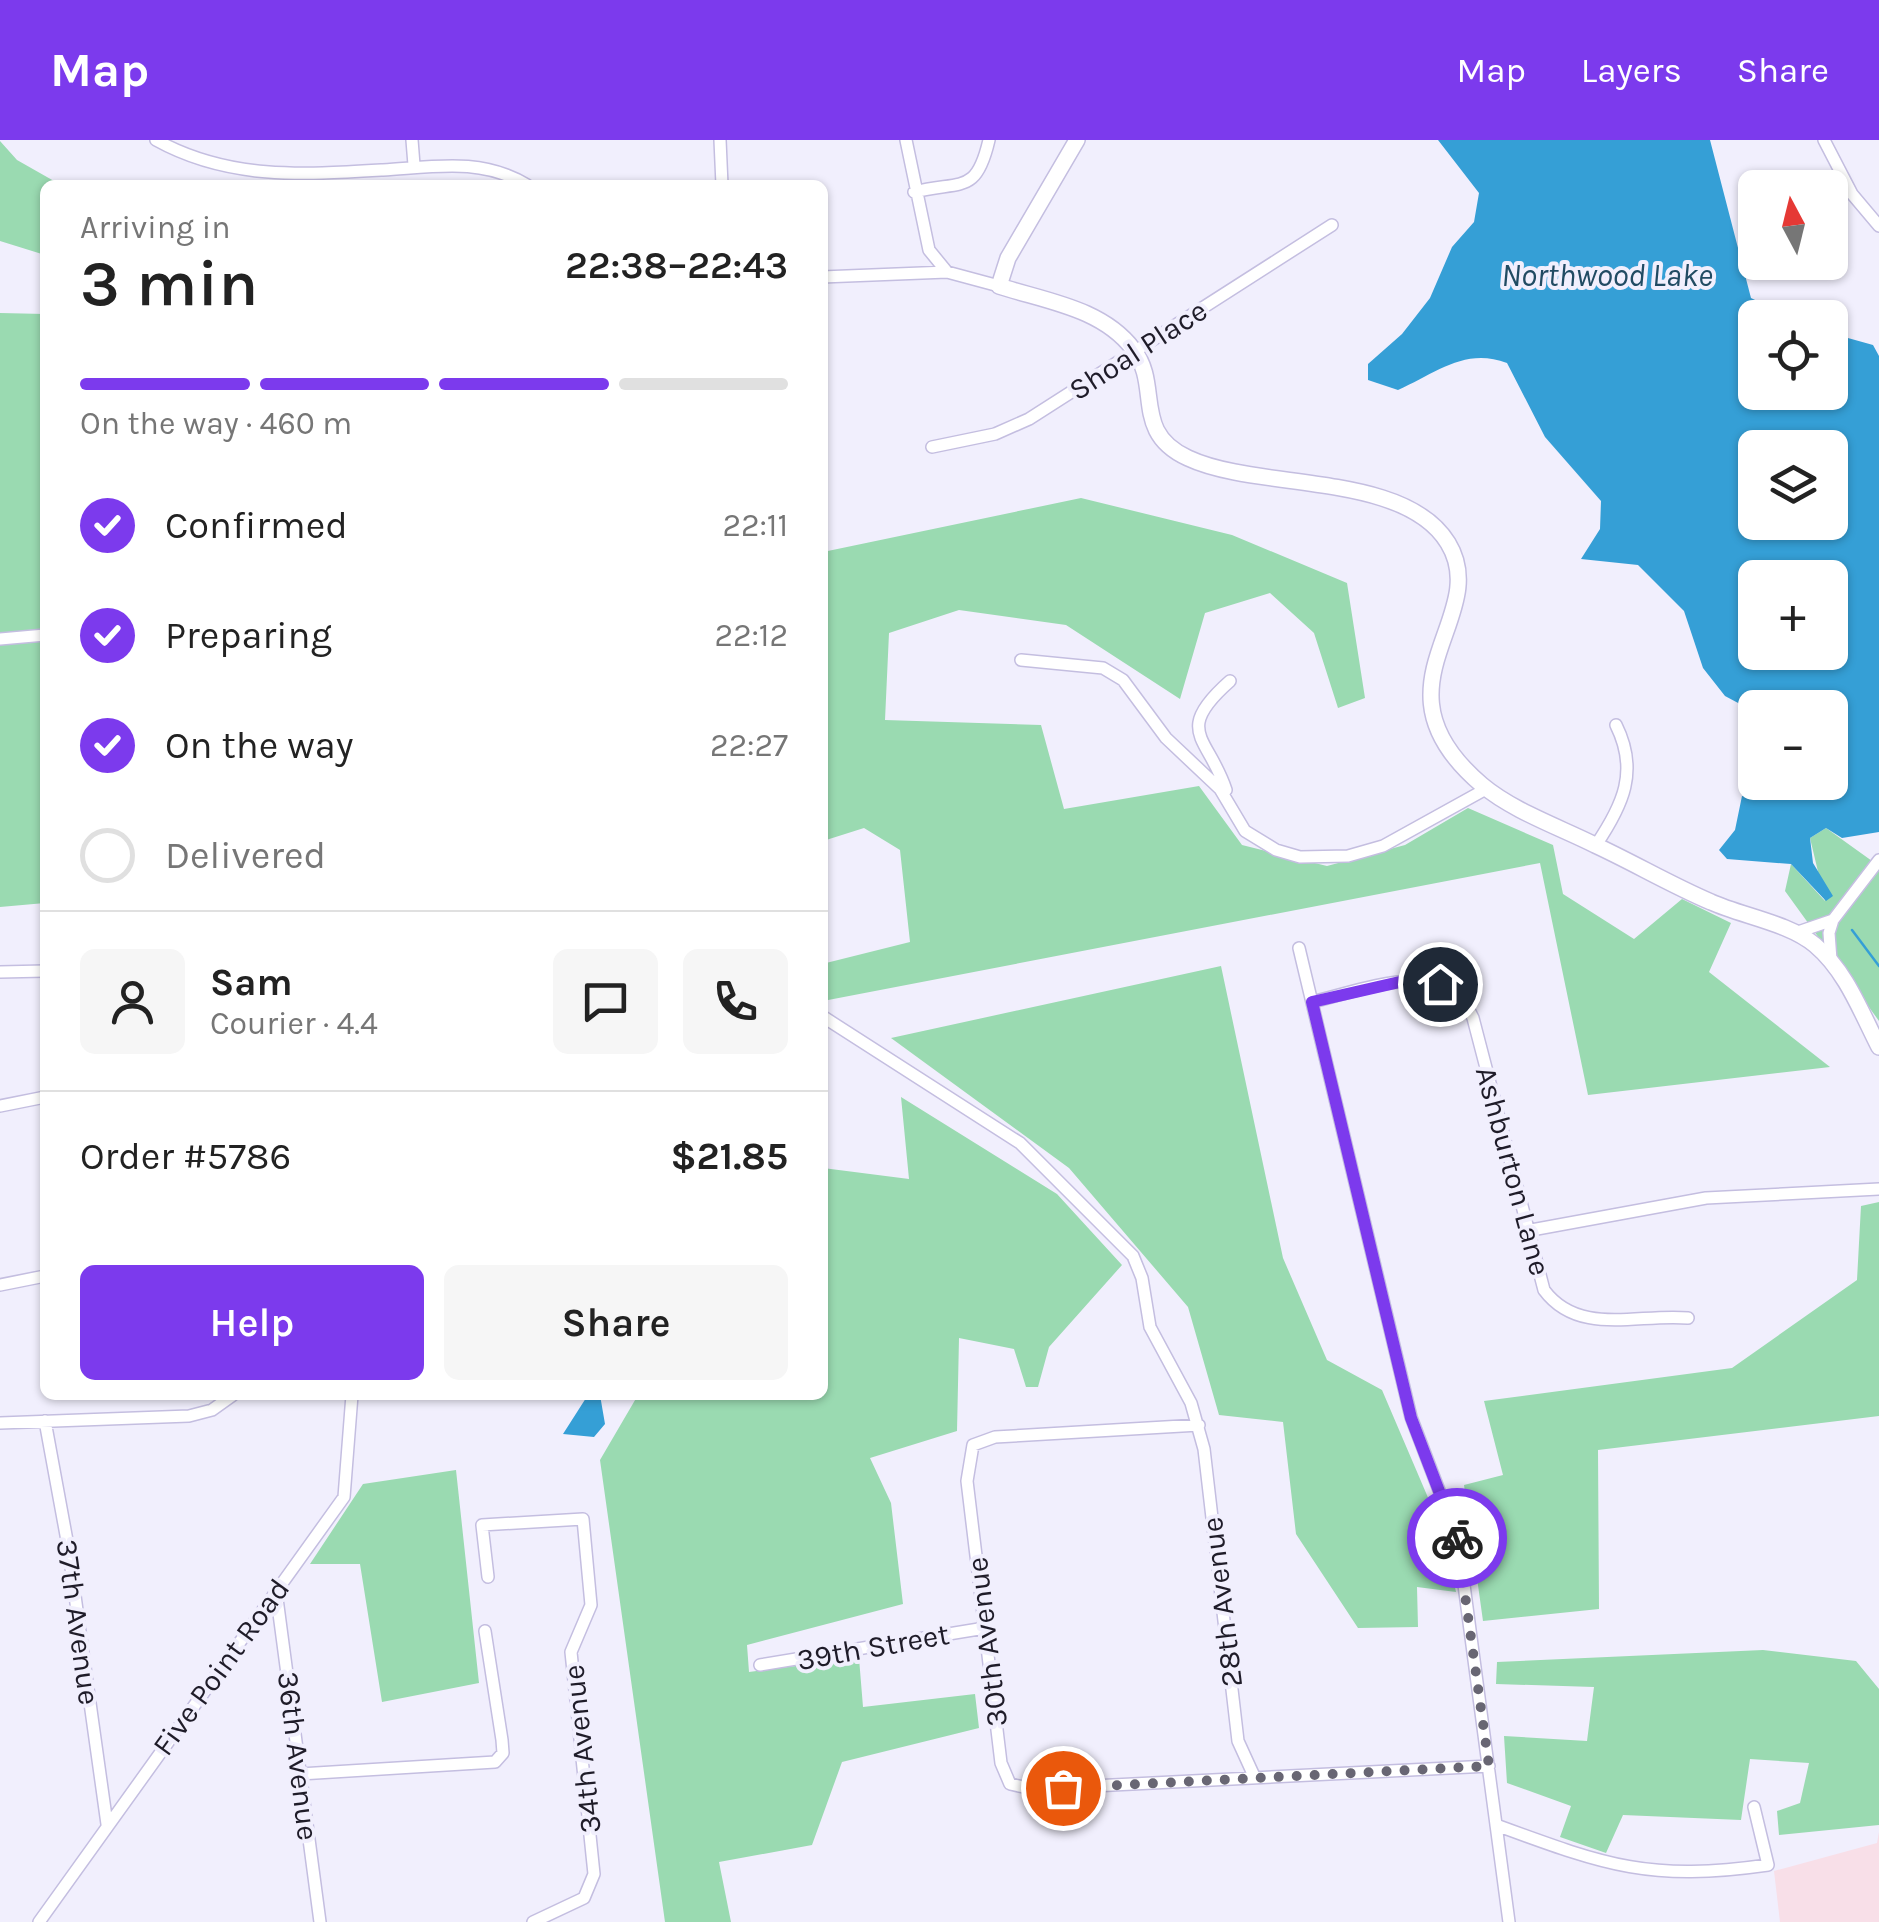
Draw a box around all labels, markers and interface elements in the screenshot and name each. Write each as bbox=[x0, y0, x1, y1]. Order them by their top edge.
text: Map bbox=[50, 42, 149, 98]
text: Map bbox=[1456, 50, 1526, 91]
text: Layers bbox=[1581, 50, 1682, 91]
text: Share bbox=[1737, 50, 1829, 91]
north arrow bbox=[1738, 170, 1848, 280]
map controls bbox=[1738, 170, 1848, 800]
text: Arriving in bbox=[80, 209, 231, 246]
text: 22:38–22:43 bbox=[565, 243, 788, 288]
text: 3 min bbox=[80, 245, 258, 321]
water label: Northwood Lake bbox=[1501, 257, 1713, 294]
street label: Shoal Place bbox=[1062, 292, 1214, 408]
button: locate bbox=[1738, 300, 1848, 410]
text: On the way · 460 m bbox=[80, 405, 352, 442]
button: layers bbox=[1738, 430, 1848, 540]
icon: check bbox=[80, 498, 135, 553]
text: Confirmed bbox=[165, 503, 348, 548]
text: 22:11 bbox=[722, 507, 788, 544]
button: + bbox=[1738, 560, 1848, 670]
icon: check bbox=[80, 608, 135, 663]
text: Preparing bbox=[165, 613, 332, 658]
text: 22:12 bbox=[714, 617, 788, 654]
button: − bbox=[1738, 690, 1848, 800]
icon: check bbox=[80, 718, 135, 773]
text: On the way bbox=[165, 723, 353, 768]
text: 22:27 bbox=[710, 727, 788, 764]
text: Delivered bbox=[165, 833, 326, 878]
pin bbox=[1398, 942, 1483, 1027]
button: person bbox=[80, 949, 185, 1054]
button: chat bbox=[553, 949, 658, 1054]
button: phone bbox=[683, 949, 788, 1054]
icon: home bbox=[1413, 957, 1468, 1012]
text: Sam bbox=[210, 960, 293, 1005]
text: Courier · 4.4 bbox=[210, 1005, 378, 1042]
street label: Ashburton Lane bbox=[1468, 1063, 1558, 1279]
text: Order #5786 bbox=[80, 1134, 291, 1179]
text: $21.85 bbox=[670, 1134, 788, 1179]
button: Help bbox=[80, 1265, 424, 1380]
button: Share bbox=[444, 1265, 788, 1380]
courier bbox=[1407, 1488, 1507, 1588]
icon: bike bbox=[1430, 1511, 1485, 1566]
street label: 28th Avenue bbox=[1194, 1515, 1250, 1689]
street label: 37th Avenue bbox=[49, 1537, 107, 1707]
street label: 30th Avenue bbox=[959, 1555, 1015, 1729]
street label: Five Point Road bbox=[145, 1572, 297, 1762]
street label: 39th Street bbox=[794, 1616, 952, 1678]
street label: 34th Avenue bbox=[555, 1663, 609, 1835]
street label: 36th Avenue bbox=[270, 1669, 326, 1843]
pin bbox=[1021, 1746, 1106, 1831]
icon: bag bbox=[1036, 1761, 1091, 1816]

